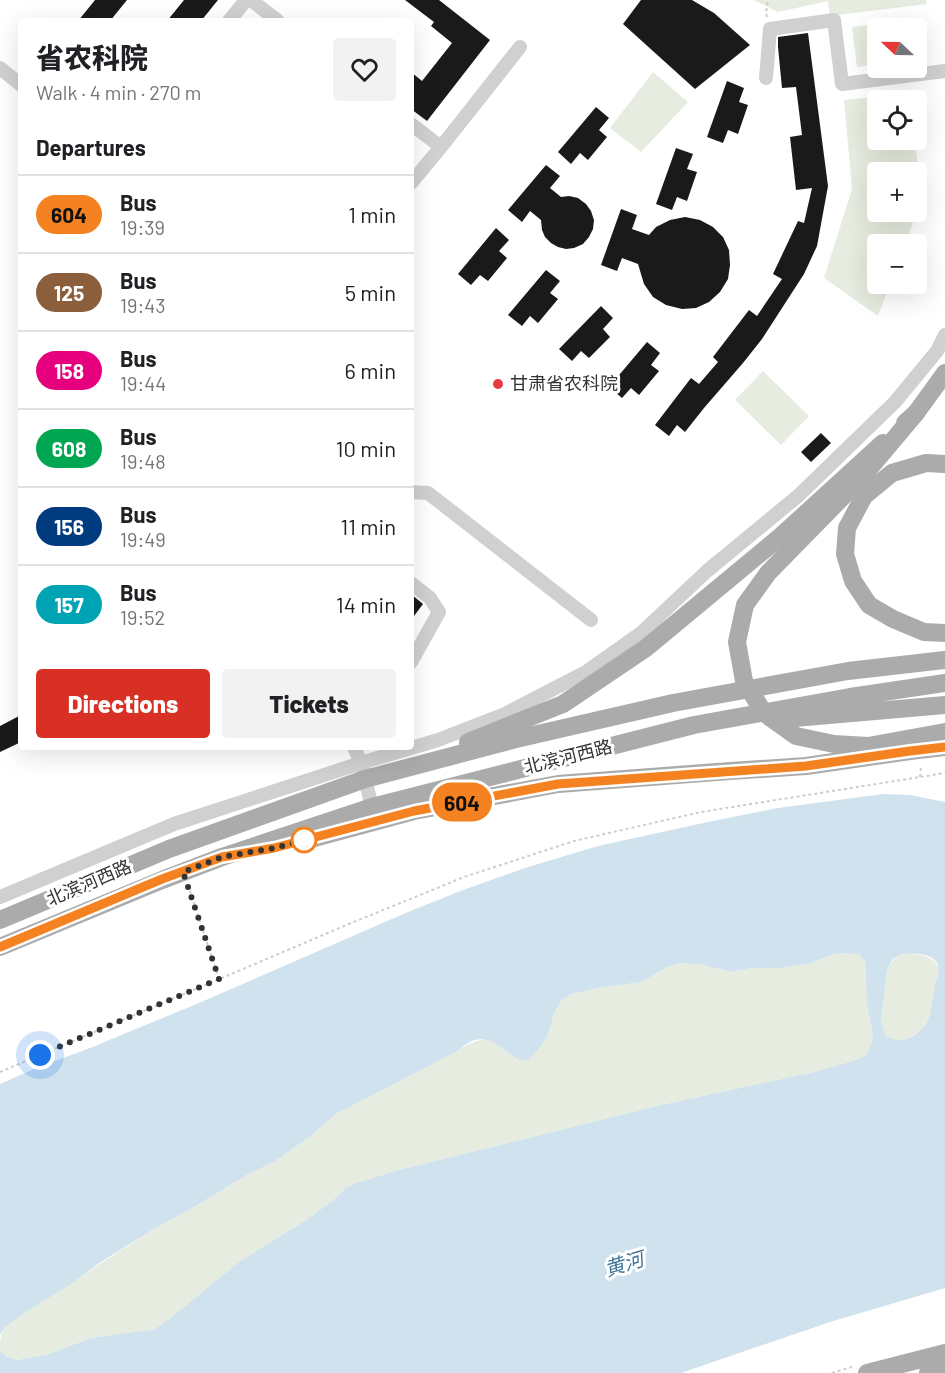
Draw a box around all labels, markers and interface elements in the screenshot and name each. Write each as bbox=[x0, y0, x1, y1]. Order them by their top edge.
north arrow bbox=[867, 18, 927, 78]
map controls bbox=[867, 18, 927, 294]
button: heart bbox=[333, 38, 396, 101]
text: 省农科院 bbox=[36, 40, 148, 74]
text: Walk · 4 min · 270 m bbox=[36, 80, 201, 104]
button: locate bbox=[867, 90, 927, 150]
text: Departures bbox=[36, 134, 146, 160]
button: + bbox=[867, 162, 927, 222]
text: Bus bbox=[120, 189, 157, 215]
text: 1 min bbox=[348, 201, 396, 227]
text: 604 bbox=[51, 202, 87, 227]
text: 19:39 bbox=[120, 215, 165, 239]
button: − bbox=[867, 234, 927, 294]
text: Bus bbox=[120, 267, 157, 293]
text: 5 min bbox=[345, 279, 396, 305]
text: 125 bbox=[54, 280, 84, 305]
text: 19:43 bbox=[120, 293, 166, 317]
text: Bus bbox=[120, 345, 157, 371]
text: 6 min bbox=[345, 357, 396, 383]
text: 158 bbox=[54, 358, 84, 383]
text: 19:44 bbox=[120, 371, 166, 395]
place label: 甘肃省农科院 bbox=[510, 372, 618, 394]
marker: 甘肃省农科院 bbox=[491, 377, 505, 391]
text: Bus bbox=[120, 423, 157, 449]
text: 10 min bbox=[336, 435, 396, 461]
text: 608 bbox=[52, 436, 86, 461]
text: 19:48 bbox=[120, 449, 166, 473]
text: Bus bbox=[120, 501, 157, 527]
text: 11 min bbox=[340, 513, 396, 539]
text: 156 bbox=[54, 514, 84, 539]
text: 19:49 bbox=[120, 527, 166, 551]
text: Bus bbox=[120, 579, 157, 605]
text: 14 min bbox=[336, 591, 396, 617]
text: 157 bbox=[54, 592, 84, 617]
text: 19:52 bbox=[120, 605, 165, 629]
button: Directions bbox=[36, 669, 210, 738]
button: Tickets bbox=[222, 669, 396, 738]
street label: 北滨河西路 bbox=[521, 734, 614, 778]
line badge: 604 bbox=[428, 782, 496, 822]
text: 604 bbox=[444, 790, 480, 815]
unlabelled marker bbox=[291, 827, 317, 853]
street label: 北滨河西路 bbox=[43, 854, 134, 910]
your location bbox=[25, 1040, 55, 1070]
water label: 黄河 bbox=[601, 1245, 650, 1280]

